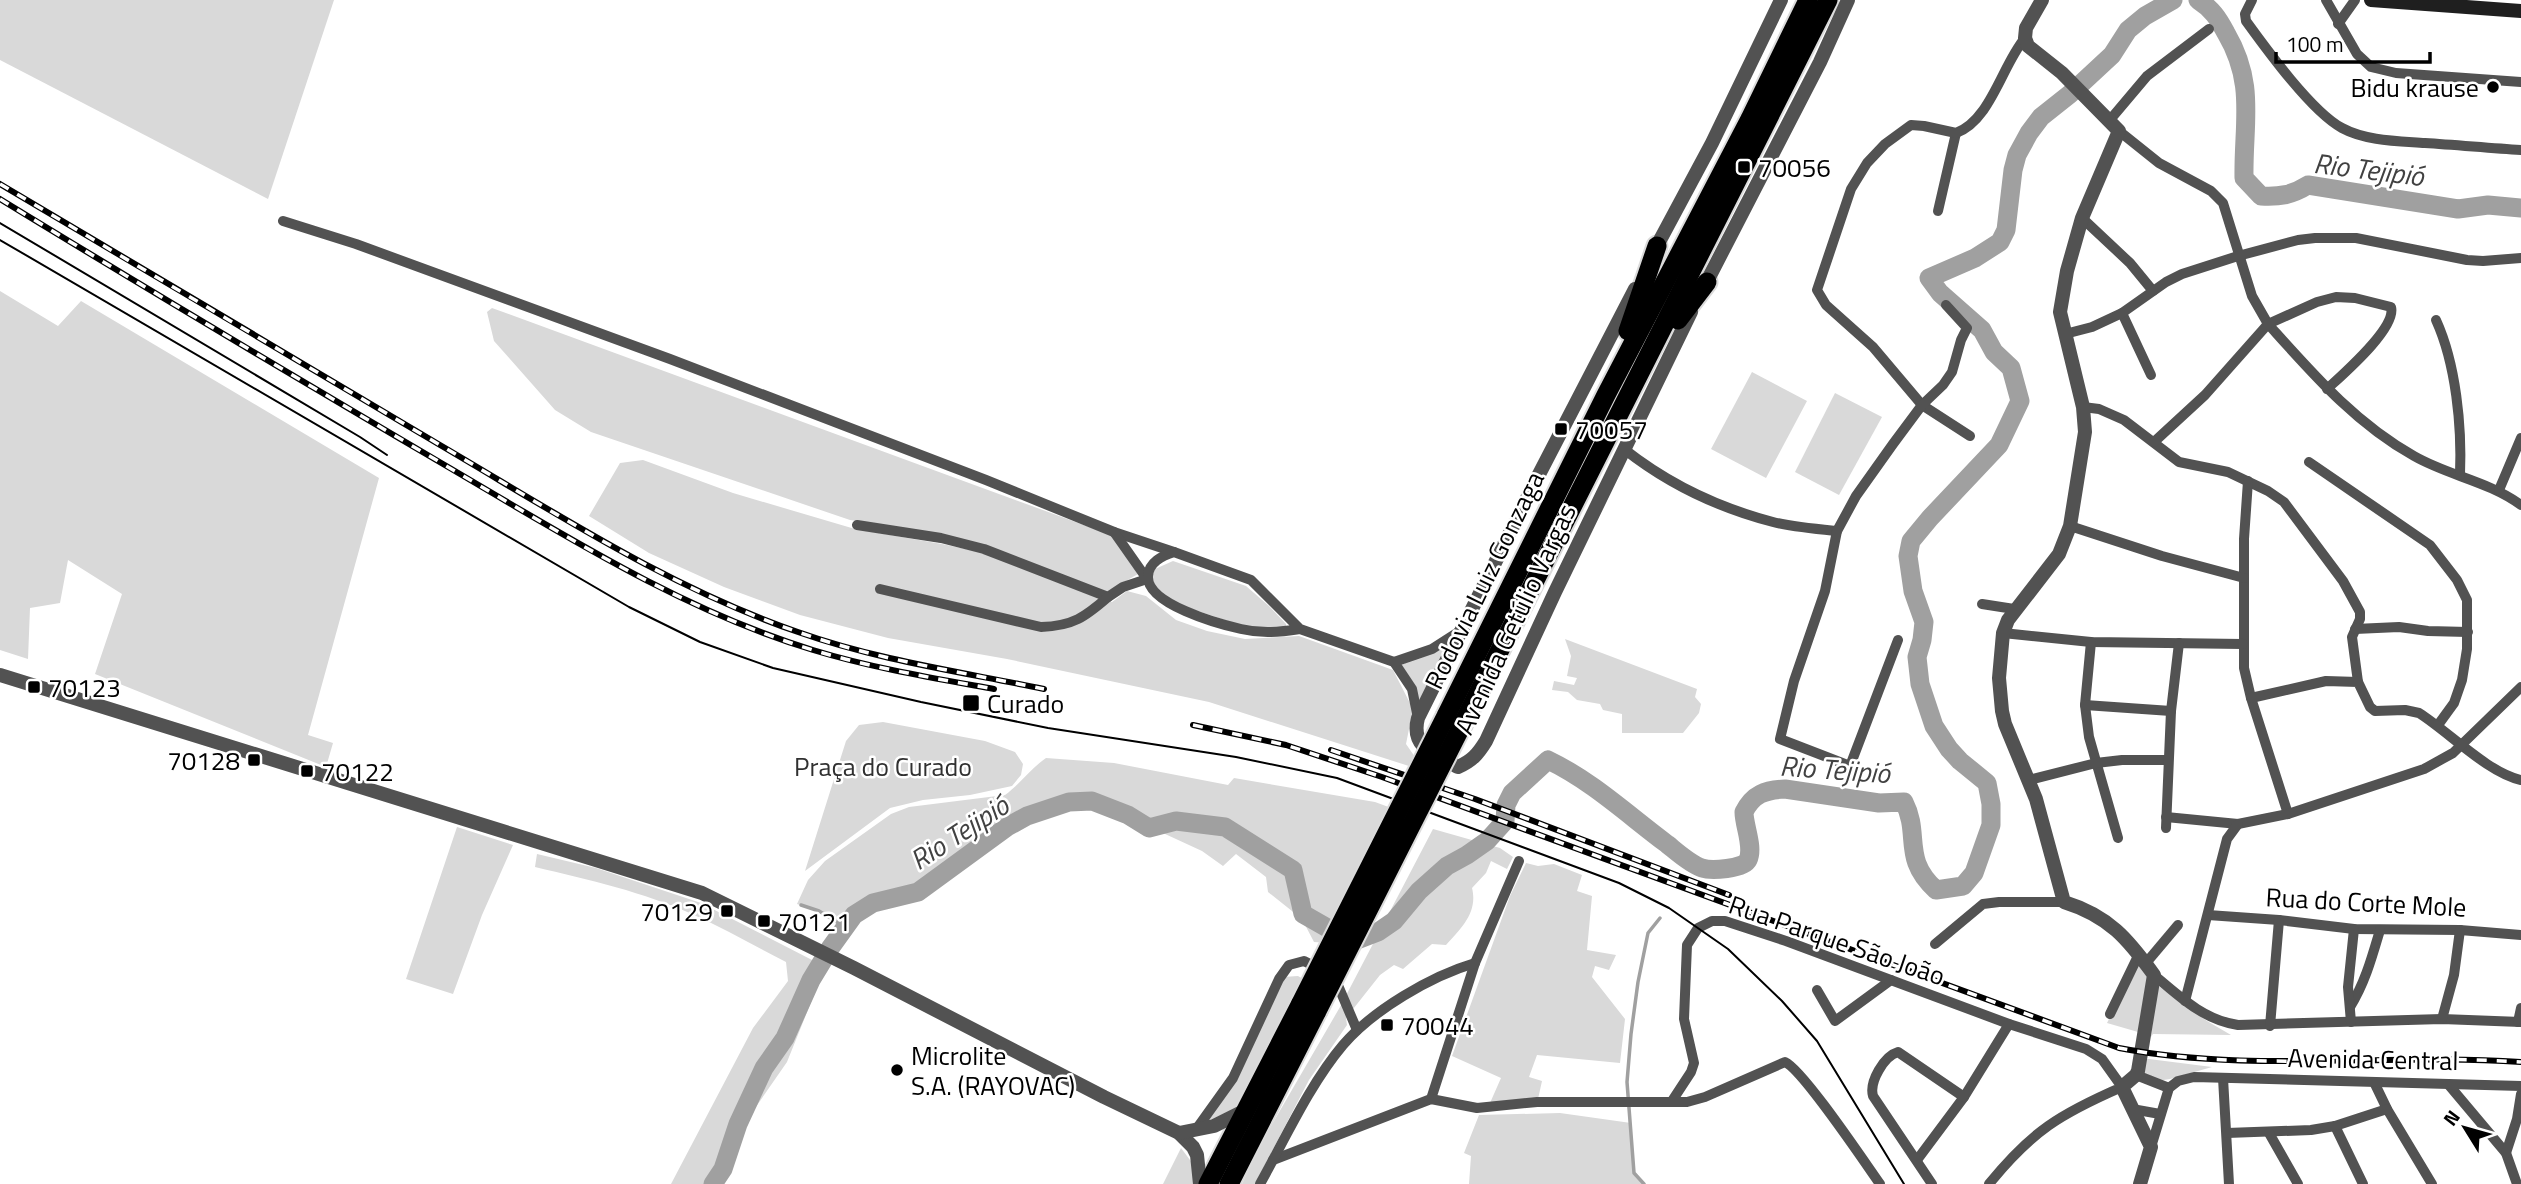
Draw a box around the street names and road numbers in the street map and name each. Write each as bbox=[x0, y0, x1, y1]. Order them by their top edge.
street label: Rodovia Luiz Gonzaga bbox=[1414, 464, 1554, 696]
street label: Avenida Getúlio Vargas bbox=[1444, 497, 1586, 741]
street label: Rua do Corte Mole bbox=[2265, 877, 2467, 927]
street label: Rua Parque São João bbox=[1724, 885, 1950, 995]
street label: Avenida Central bbox=[2287, 1038, 2459, 1080]

